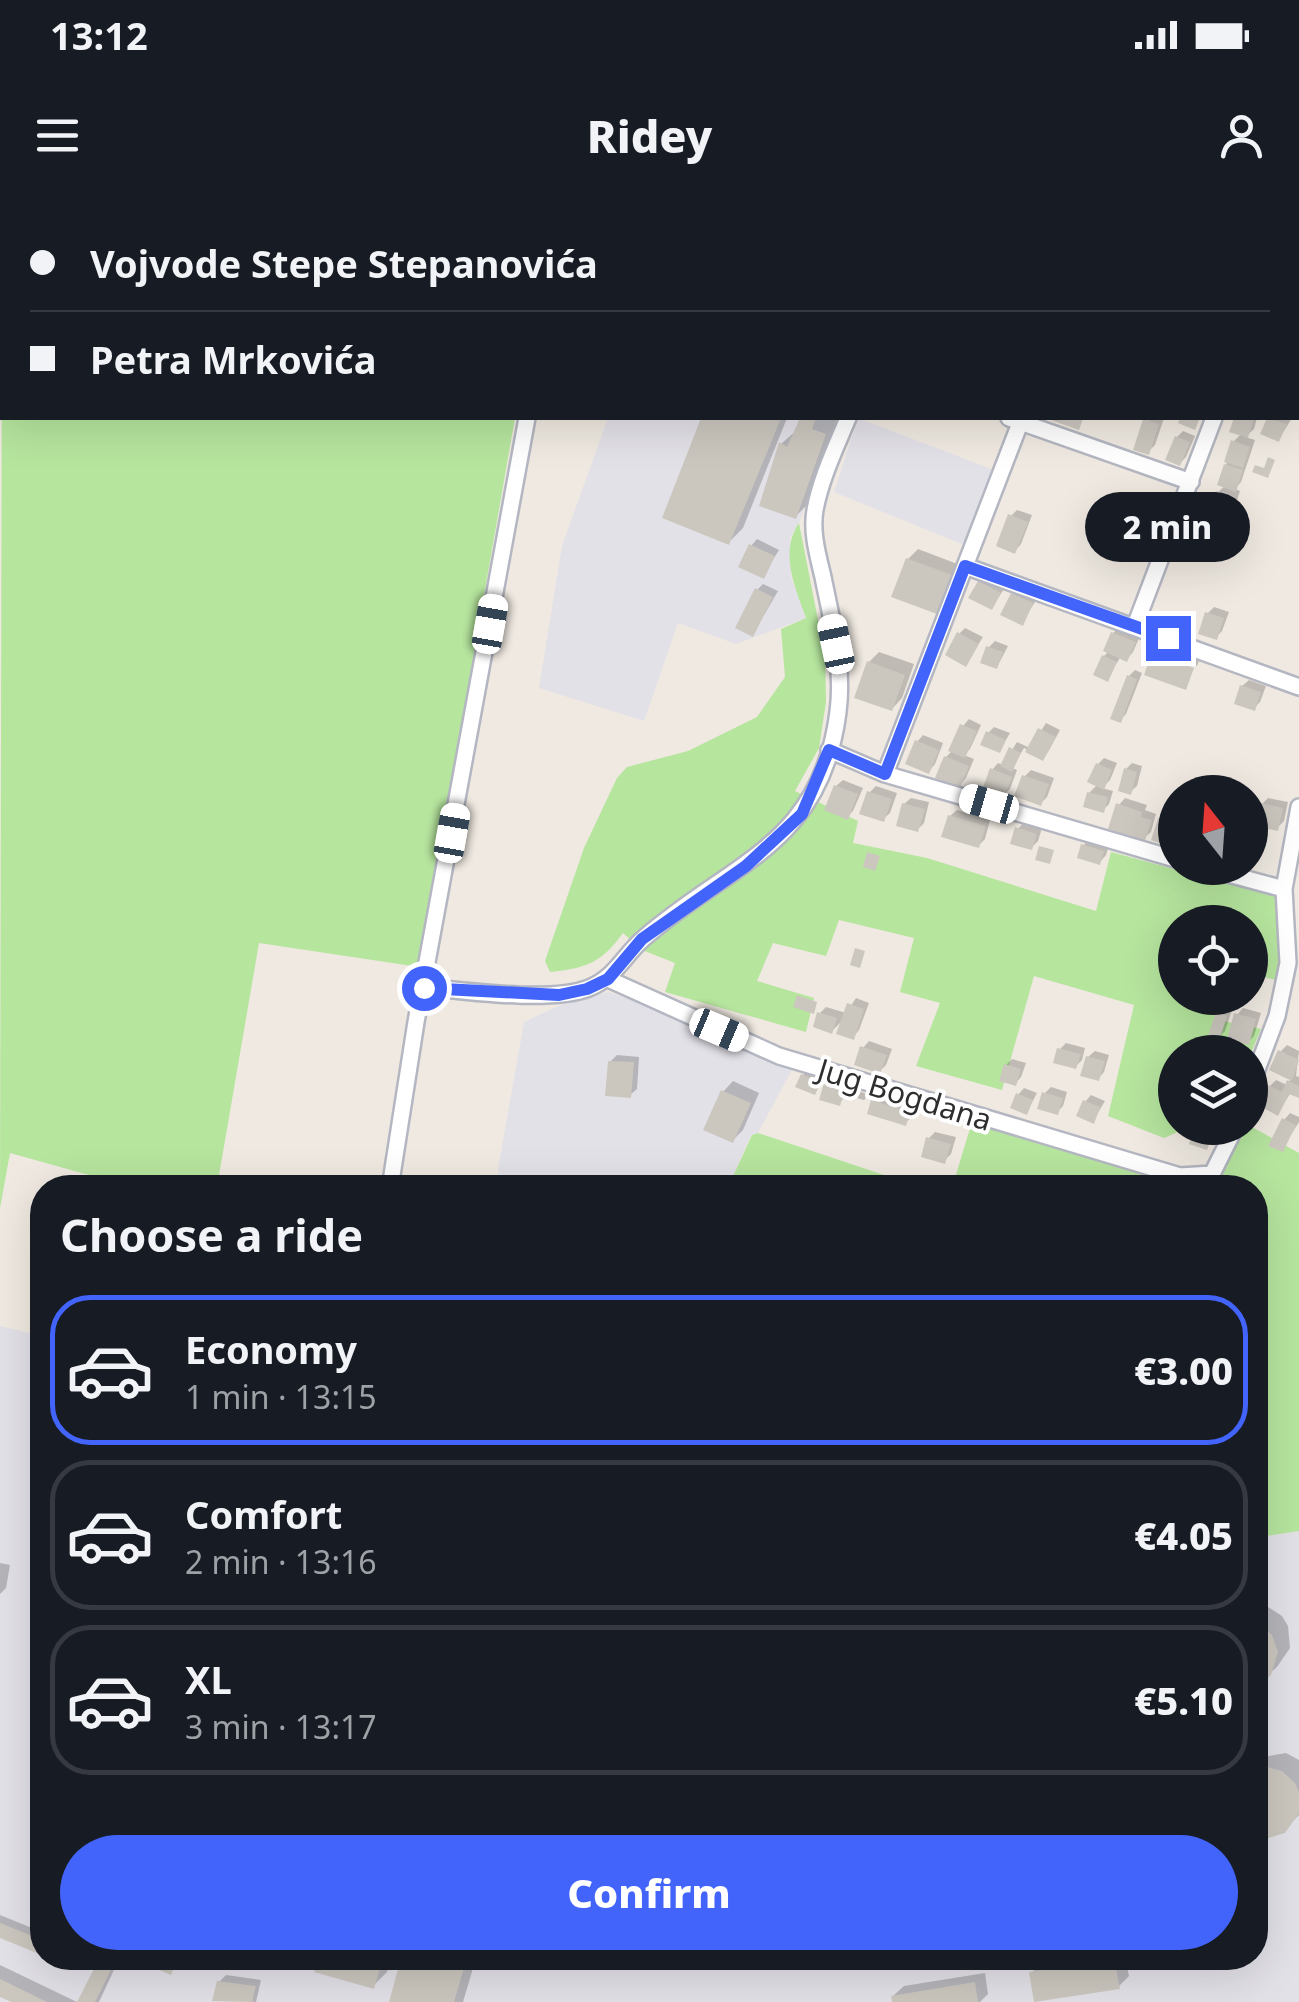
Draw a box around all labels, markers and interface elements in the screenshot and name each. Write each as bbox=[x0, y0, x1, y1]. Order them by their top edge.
text: 13:12 bbox=[50, 9, 148, 61]
text: Ridey bbox=[587, 105, 712, 166]
icon: menu bbox=[30, 108, 85, 163]
icon: person bbox=[1214, 108, 1269, 163]
text: Vojvode Stepe Stepanovića bbox=[90, 237, 598, 289]
text: Petra Mrkovića bbox=[90, 333, 376, 385]
callout: 2 min bbox=[1086, 493, 1250, 563]
text: 2 min bbox=[1123, 505, 1212, 548]
car bbox=[470, 592, 510, 656]
car bbox=[815, 612, 857, 676]
route end bbox=[1146, 616, 1191, 661]
north arrow bbox=[1158, 775, 1268, 885]
map controls bbox=[1158, 775, 1268, 1145]
car bbox=[956, 781, 1022, 827]
car bbox=[432, 801, 472, 865]
button: locate bbox=[1158, 905, 1268, 1015]
route start bbox=[402, 966, 447, 1011]
car bbox=[686, 1004, 752, 1056]
button: layers bbox=[1158, 1035, 1268, 1145]
street label: Jug Bogdana bbox=[810, 1047, 997, 1140]
text: Choose a ride bbox=[60, 1204, 363, 1265]
text: Economy bbox=[185, 1323, 357, 1375]
icon: car bbox=[65, 1325, 155, 1415]
text: €3.00 bbox=[1134, 1344, 1233, 1396]
text: 1 min · 13:15 bbox=[185, 1375, 377, 1418]
text: Comfort bbox=[185, 1488, 342, 1540]
icon: car bbox=[65, 1490, 155, 1580]
text: €4.05 bbox=[1134, 1509, 1233, 1561]
text: 2 min · 13:16 bbox=[185, 1540, 377, 1583]
text: XL bbox=[185, 1653, 232, 1705]
icon: car bbox=[65, 1655, 155, 1745]
text: €5.10 bbox=[1134, 1674, 1233, 1726]
text: 3 min · 13:17 bbox=[185, 1705, 377, 1748]
button: Confirm bbox=[60, 1835, 1238, 1950]

